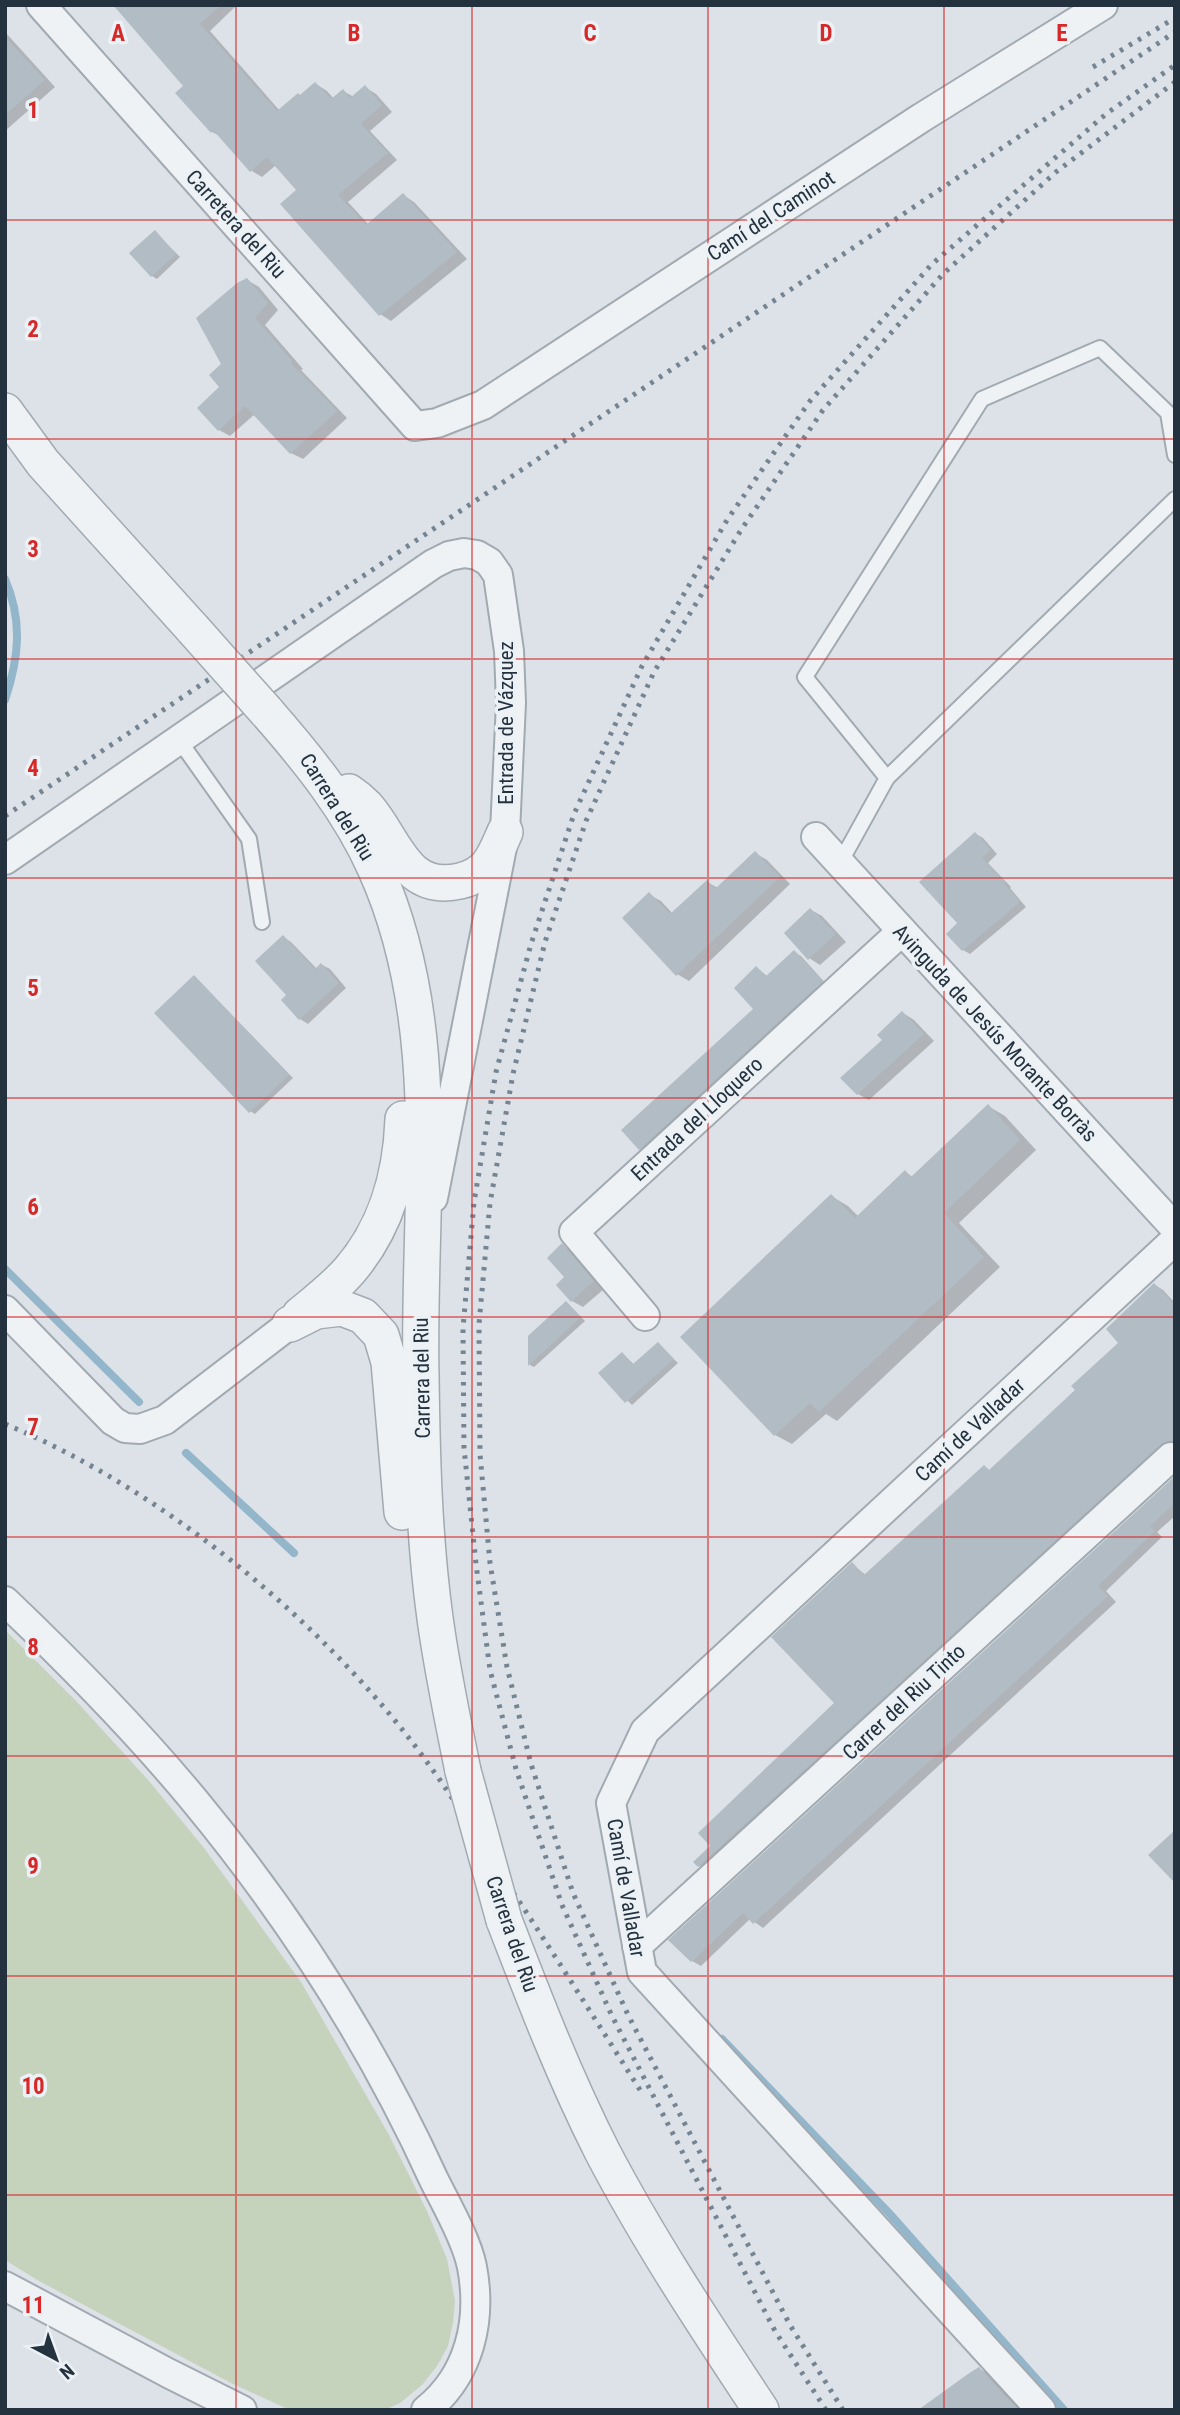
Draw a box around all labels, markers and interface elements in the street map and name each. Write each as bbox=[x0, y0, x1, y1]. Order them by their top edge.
text: A bbox=[111, 20, 125, 47]
text: B bbox=[348, 20, 360, 47]
text: C bbox=[583, 20, 597, 47]
text: D bbox=[820, 20, 833, 47]
text: E bbox=[1056, 20, 1068, 47]
text: 1 bbox=[27, 97, 39, 124]
street label: Carretera del Riu bbox=[181, 165, 291, 283]
street label: Camí del Caminot bbox=[703, 166, 839, 266]
text: 2 bbox=[27, 316, 39, 343]
text: 3 bbox=[27, 536, 39, 563]
street label: Entrada de Vázquez bbox=[494, 641, 518, 805]
street label: Carrera del Riu bbox=[295, 749, 379, 865]
text: 4 bbox=[27, 755, 39, 782]
street label: Avinguda de Jesús Morante Borràs bbox=[888, 919, 1102, 1147]
text: 5 bbox=[27, 975, 39, 1002]
street label: Entrada del Lloquero bbox=[626, 1052, 768, 1186]
text: 6 bbox=[27, 1194, 39, 1221]
street label: Carrera del Riu bbox=[409, 1317, 435, 1439]
street label: Camí de Valladar bbox=[910, 1373, 1030, 1487]
text: 7 bbox=[27, 1414, 39, 1441]
text: 8 bbox=[27, 1634, 39, 1661]
street label: Carrer del Riu Tinto bbox=[838, 1639, 970, 1765]
street label: Camí de Valladar bbox=[602, 1817, 650, 1959]
text: 9 bbox=[27, 1853, 39, 1880]
street label: Carrera del Riu bbox=[481, 1873, 543, 1995]
text: 10 bbox=[21, 2073, 45, 2100]
text: 11 bbox=[21, 2292, 45, 2319]
north arrow bbox=[21, 2324, 91, 2394]
text: N bbox=[55, 2359, 79, 2384]

